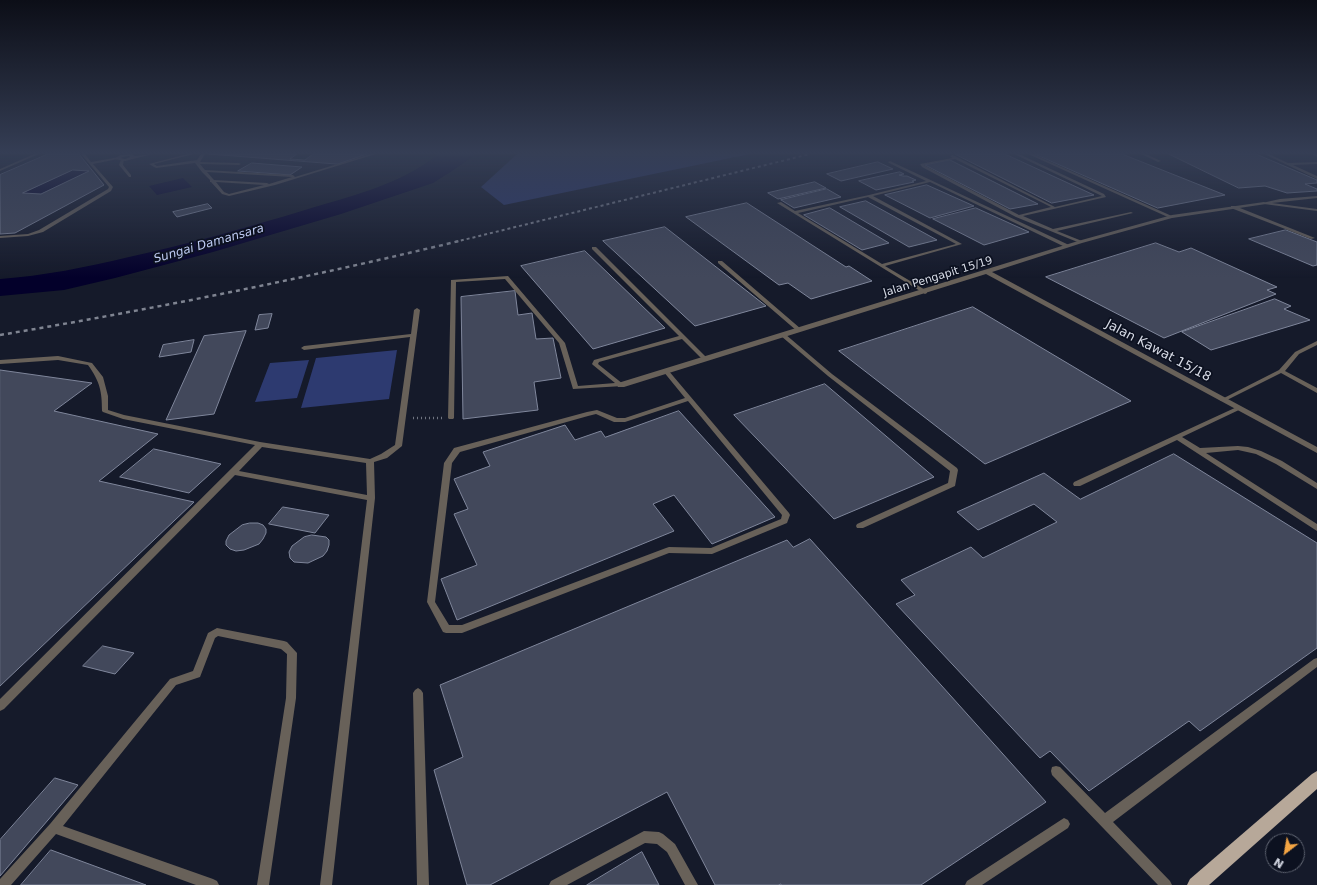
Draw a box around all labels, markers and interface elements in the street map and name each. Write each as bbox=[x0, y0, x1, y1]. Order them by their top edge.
water label: Sungai Damansara bbox=[152, 221, 266, 267]
street label: Jalan Pengapit 15/19 bbox=[882, 254, 994, 300]
street label: Jalan Kawat 15/18 bbox=[1103, 317, 1213, 385]
north arrow bbox=[1265, 833, 1305, 873]
text: N bbox=[1272, 855, 1286, 871]

